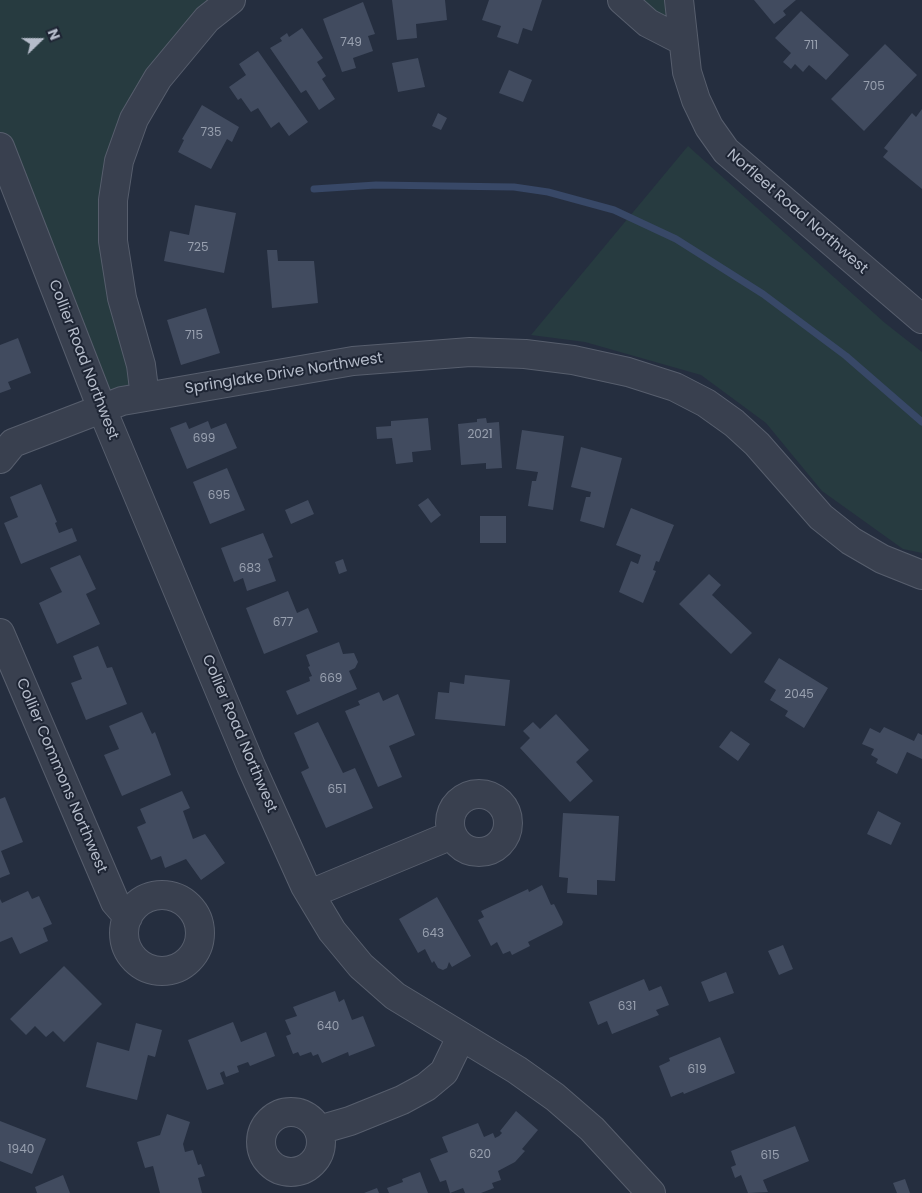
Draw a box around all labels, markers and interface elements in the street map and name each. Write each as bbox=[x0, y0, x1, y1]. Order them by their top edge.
north arrow bbox=[15, 15, 65, 65]
text: N bbox=[43, 26, 65, 43]
house number: 749 bbox=[340, 36, 362, 50]
house number: 711 bbox=[804, 39, 818, 53]
house number: 705 bbox=[863, 80, 885, 94]
house number: 735 bbox=[200, 126, 222, 140]
street label: Norfleet Road Northwest bbox=[723, 146, 871, 278]
house number: 725 bbox=[188, 241, 208, 255]
street label: Collier Road Northwest bbox=[44, 277, 122, 443]
house number: 715 bbox=[185, 329, 203, 343]
street label: Springlake Drive Northwest bbox=[184, 349, 384, 399]
house number: 2021 bbox=[467, 428, 493, 442]
house number: 699 bbox=[193, 432, 215, 446]
house number: 695 bbox=[208, 489, 230, 503]
house number: 683 bbox=[239, 562, 261, 576]
house number: 677 bbox=[273, 616, 293, 630]
street label: Collier Road Northwest bbox=[198, 652, 280, 816]
house number: 669 bbox=[320, 672, 342, 686]
street label: Collier Commons Northwest bbox=[12, 676, 110, 876]
house number: 2045 bbox=[784, 688, 814, 702]
house number: 651 bbox=[328, 783, 346, 797]
house number: 643 bbox=[422, 927, 444, 941]
house number: 631 bbox=[618, 1000, 636, 1014]
house number: 640 bbox=[317, 1020, 339, 1034]
house number: 619 bbox=[687, 1063, 707, 1077]
house number: 1940 bbox=[8, 1143, 34, 1157]
house number: 620 bbox=[469, 1148, 491, 1162]
house number: 615 bbox=[761, 1149, 779, 1163]

